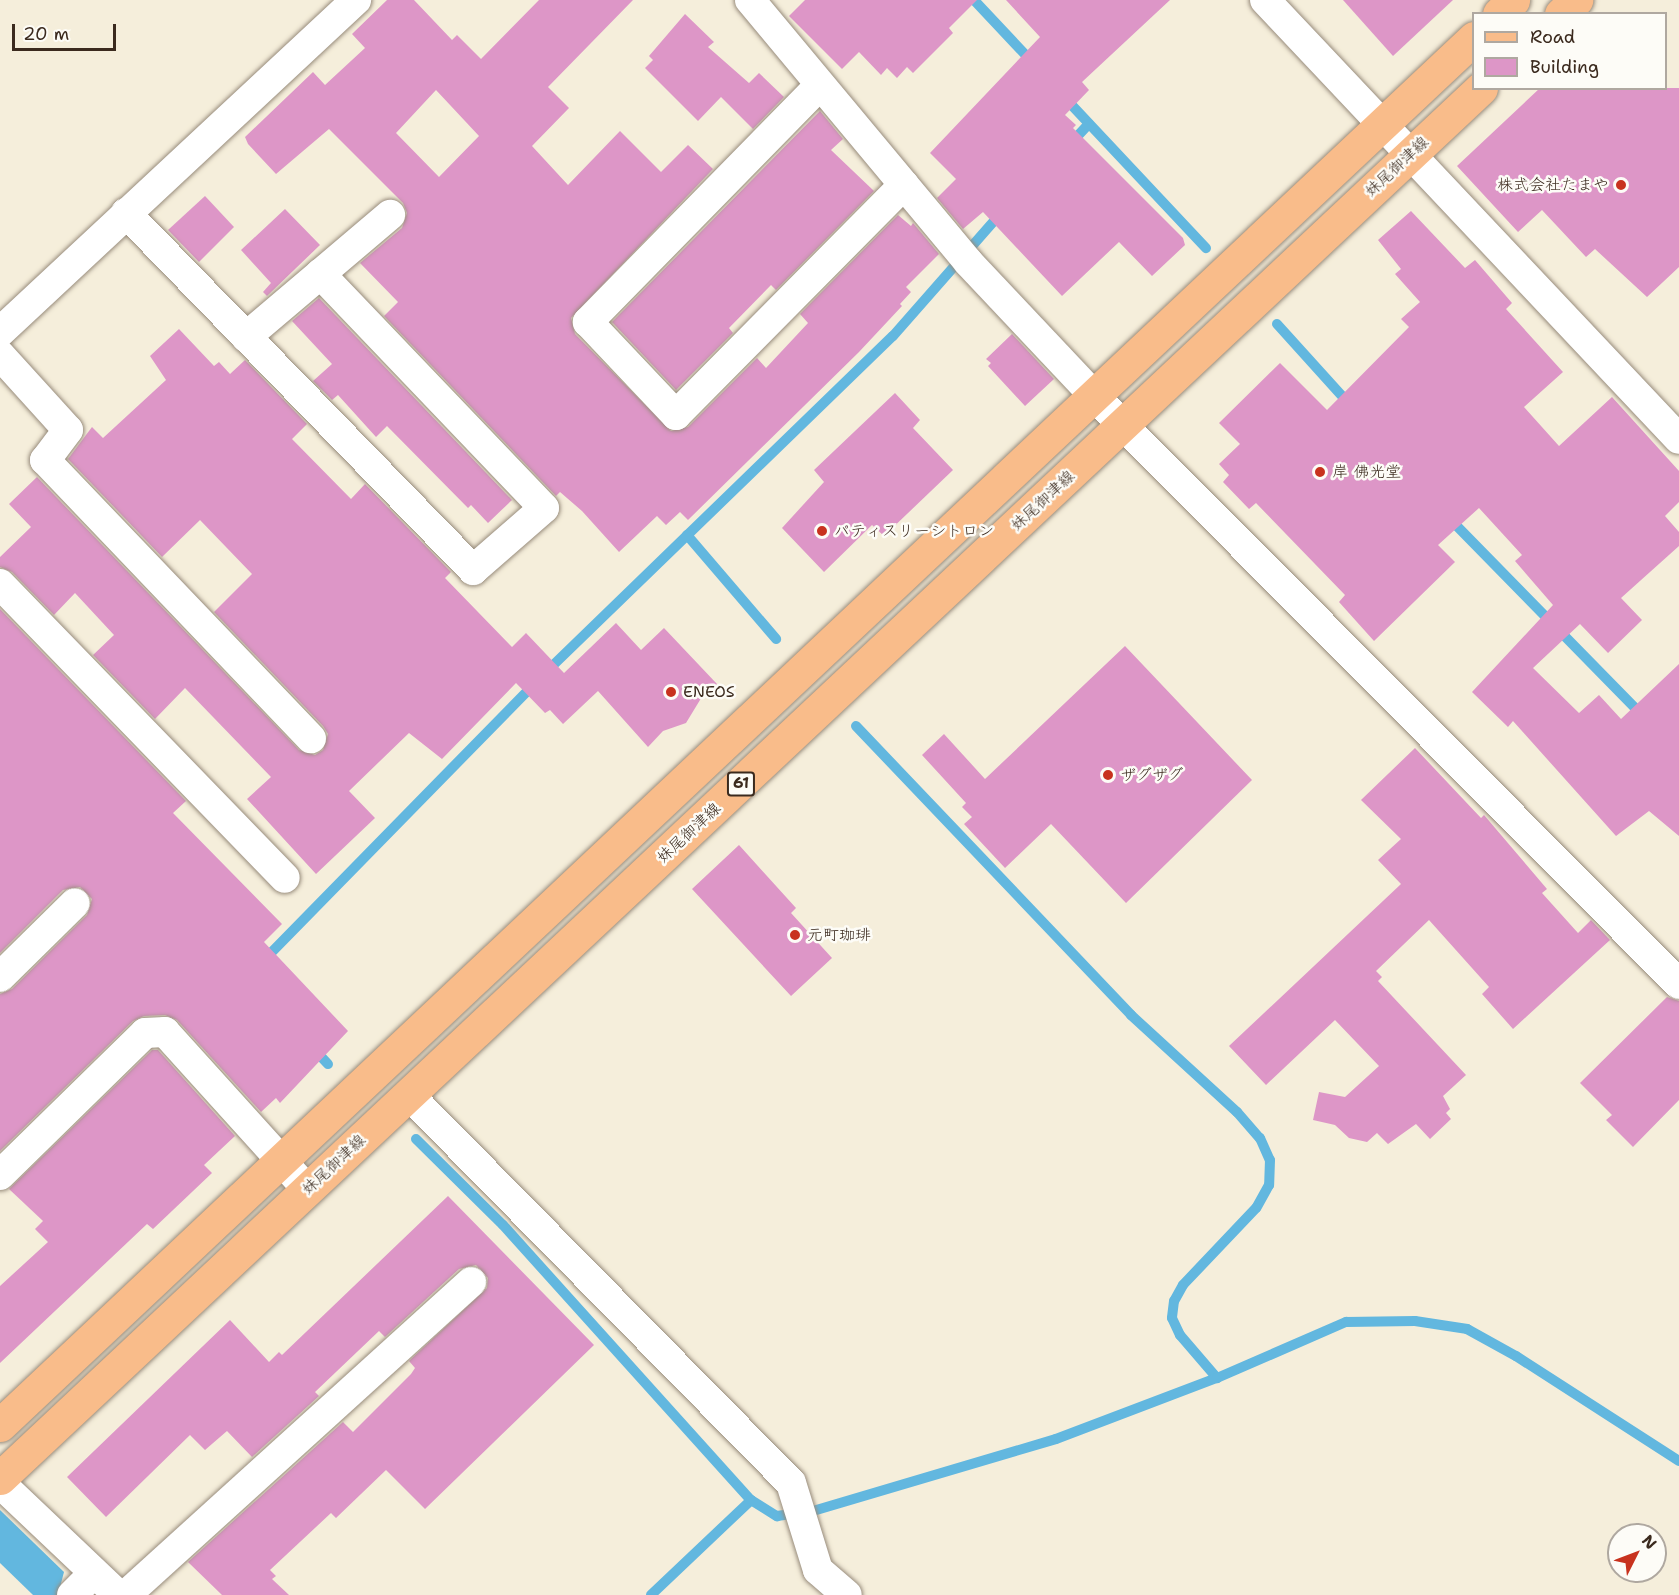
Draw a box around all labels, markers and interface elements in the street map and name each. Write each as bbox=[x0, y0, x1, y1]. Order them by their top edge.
scale bar bbox=[15, 12, 118, 50]
legend bbox=[1472, 12, 1667, 90]
text: 20 m bbox=[23, 22, 69, 46]
text: Road bbox=[1530, 25, 1575, 49]
text: Building bbox=[1530, 55, 1599, 79]
street label: 妹尾御津線 bbox=[1361, 133, 1433, 201]
place label: 株式会社たまや bbox=[1497, 175, 1609, 195]
marker: 株式会社たまや bbox=[1614, 178, 1628, 192]
place label: 岸 佛光堂 bbox=[1332, 462, 1401, 482]
marker: 岸 佛光堂 bbox=[1313, 465, 1327, 479]
street label: 妹尾御津線 bbox=[1007, 467, 1079, 535]
place label: パティスリーシトロン bbox=[834, 521, 994, 541]
marker: パティスリーシトロン bbox=[815, 524, 829, 538]
place label: ENEOS bbox=[683, 682, 735, 702]
marker: ENEOS bbox=[664, 685, 678, 699]
place label: ザグザグ bbox=[1120, 765, 1184, 785]
marker: ザグザグ bbox=[1101, 768, 1115, 782]
road number: 61 bbox=[726, 772, 756, 796]
street label: 妹尾御津線 bbox=[653, 799, 725, 867]
place label: 元町珈琲 bbox=[807, 925, 871, 945]
marker: 元町珈琲 bbox=[788, 928, 802, 942]
street label: 妹尾御津線 bbox=[298, 1131, 370, 1199]
north arrow bbox=[1607, 1523, 1667, 1583]
text: N bbox=[1637, 1530, 1661, 1554]

